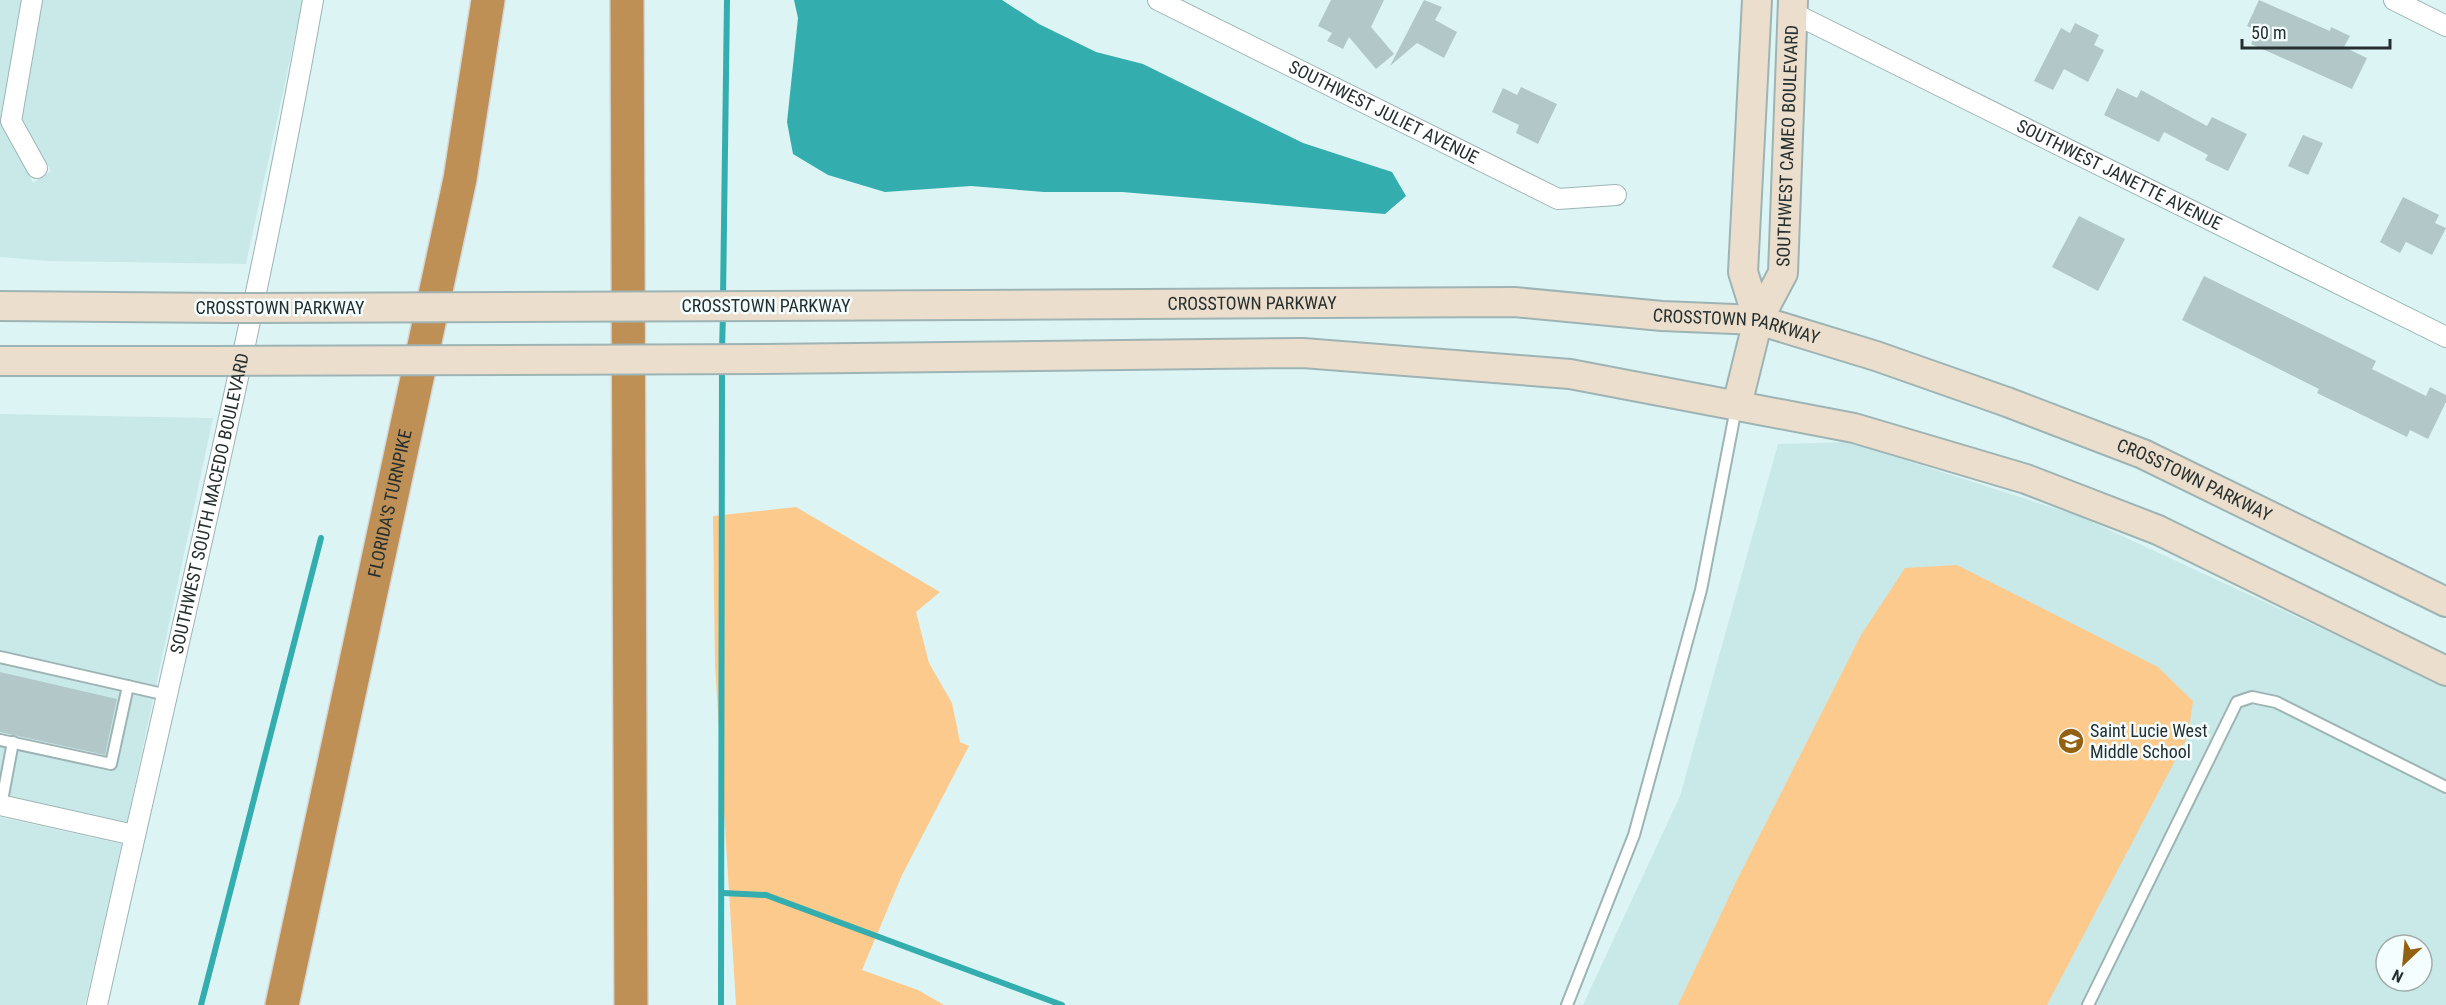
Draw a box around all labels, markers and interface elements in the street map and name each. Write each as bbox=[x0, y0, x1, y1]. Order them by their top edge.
scale bar bbox=[2242, 12, 2390, 50]
text: 50 m bbox=[2251, 22, 2286, 43]
street label: SOUTHWEST CAMEO BOULEVARD bbox=[1772, 25, 1802, 267]
street label: SOUTHWEST JULIET AVENUE bbox=[1286, 56, 1482, 168]
street label: SOUTHWEST JANETTE AVENUE bbox=[2013, 115, 2225, 234]
street label: CROSSTOWN PARKWAY bbox=[1167, 292, 1337, 314]
street label: CROSSTOWN PARKWAY bbox=[681, 295, 851, 316]
street label: CROSSTOWN PARKWAY bbox=[195, 297, 365, 318]
street label: CROSSTOWN PARKWAY bbox=[1652, 304, 1823, 348]
street label: SOUTHWEST SOUTH MACEDO BOULEVARD bbox=[166, 351, 253, 656]
street label: FLORIDA'S TURNPIKE bbox=[363, 427, 416, 579]
street label: CROSSTOWN PARKWAY bbox=[2114, 434, 2276, 526]
place label: Saint Lucie West Middle School bbox=[2090, 720, 2208, 762]
school or university icon: Saint Lucie West Middle School bbox=[2056, 726, 2086, 756]
north arrow bbox=[2374, 933, 2434, 993]
text: N bbox=[2389, 965, 2406, 987]

